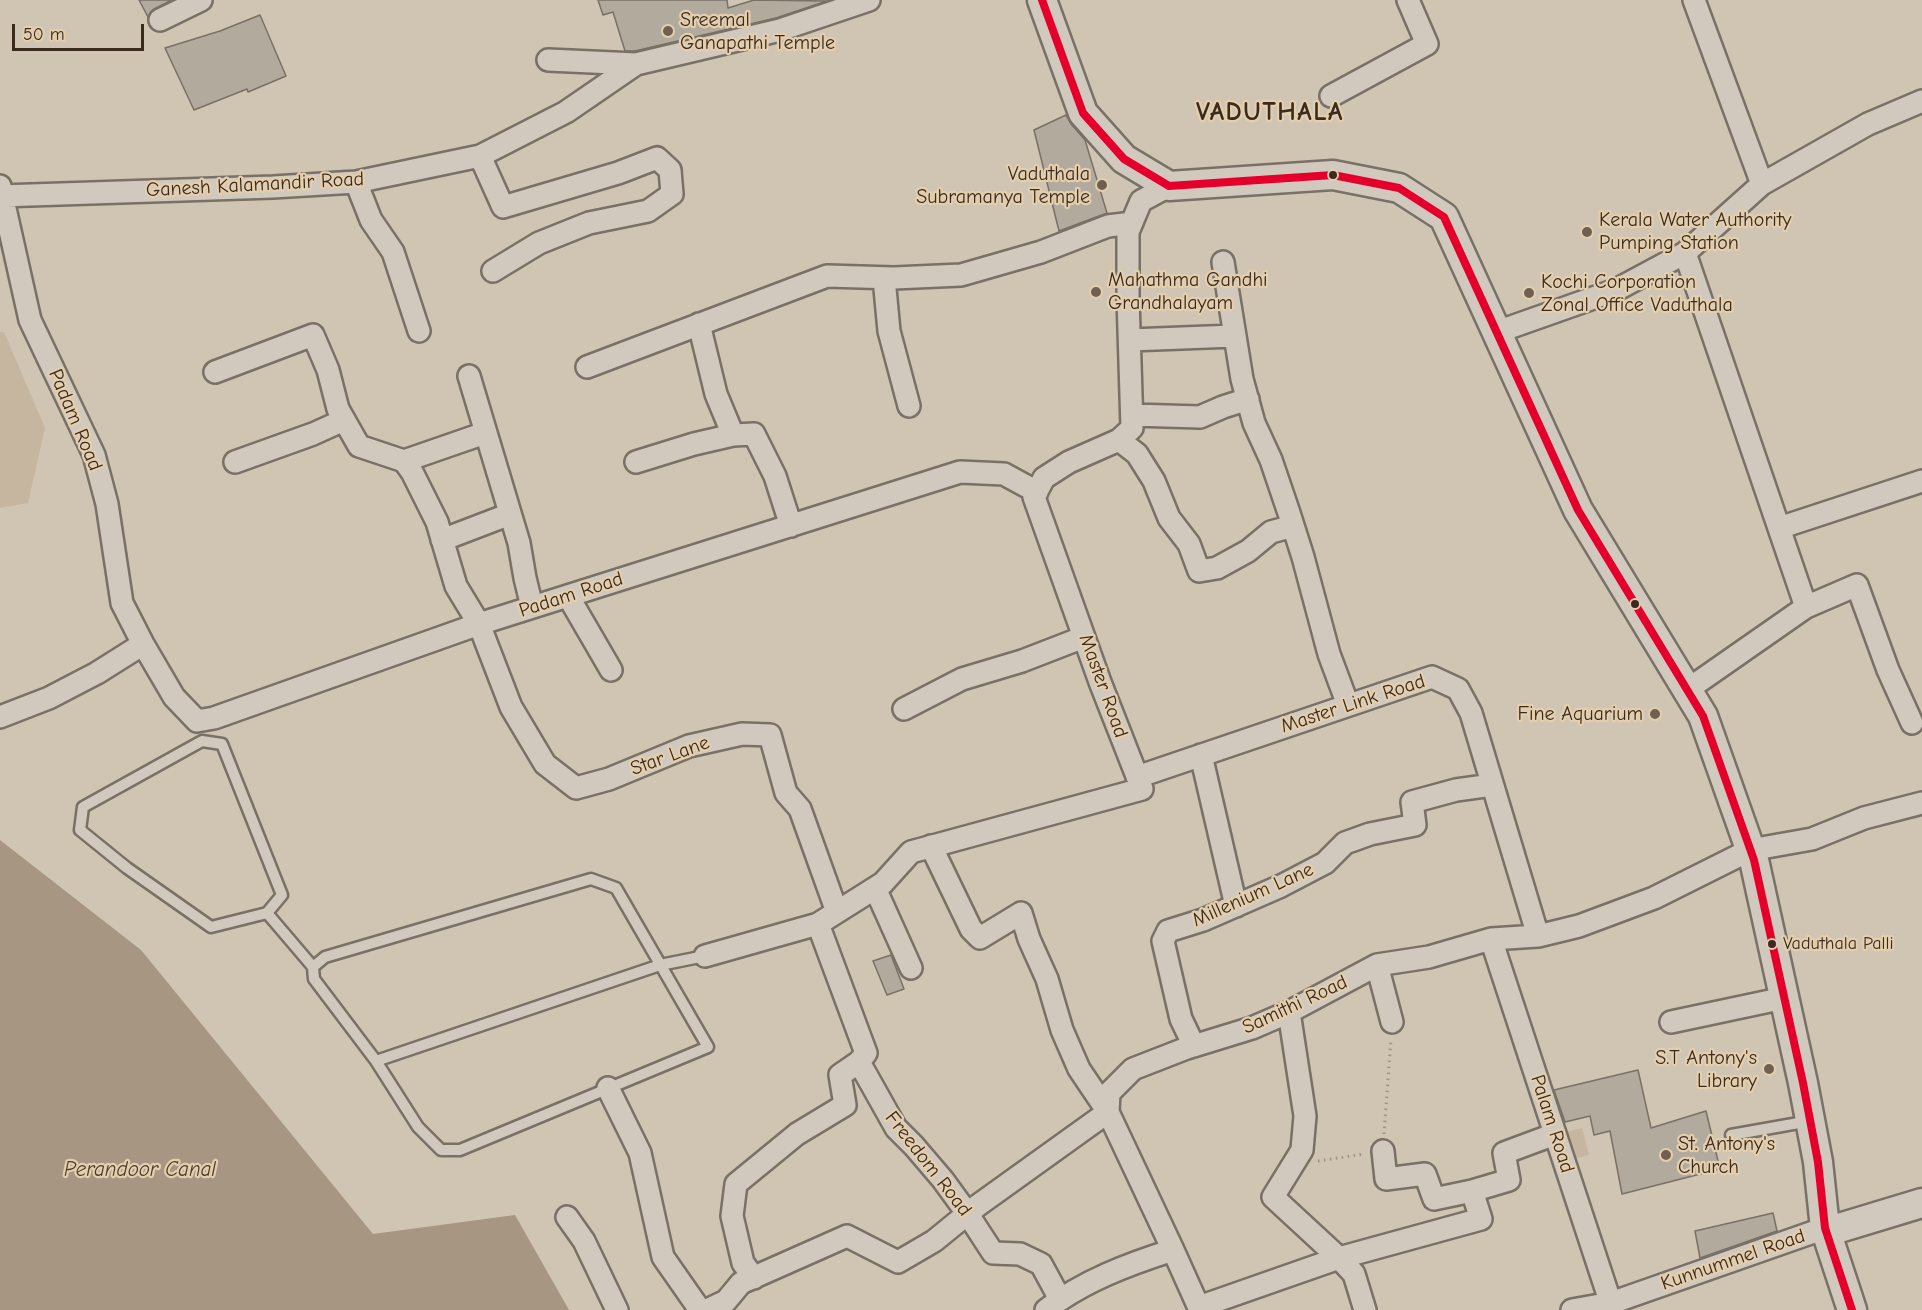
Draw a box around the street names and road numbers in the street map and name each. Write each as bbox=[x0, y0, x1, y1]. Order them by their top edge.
street label: Ganesh Kalamandir Road bbox=[145, 167, 365, 203]
street label: Padam Road bbox=[43, 366, 107, 474]
street label: Padam Road bbox=[516, 567, 626, 623]
street label: Master Road bbox=[1073, 631, 1133, 741]
street label: Master Link Road bbox=[1278, 669, 1428, 739]
street label: Star Lane bbox=[627, 731, 713, 781]
street label: Millenium Lane bbox=[1189, 858, 1317, 932]
street label: Samithi Road bbox=[1239, 970, 1351, 1040]
street label: Palam Road bbox=[1525, 1072, 1579, 1176]
street label: Freedom Road bbox=[880, 1107, 976, 1221]
street label: Kunnummel Road bbox=[1658, 1224, 1808, 1296]

